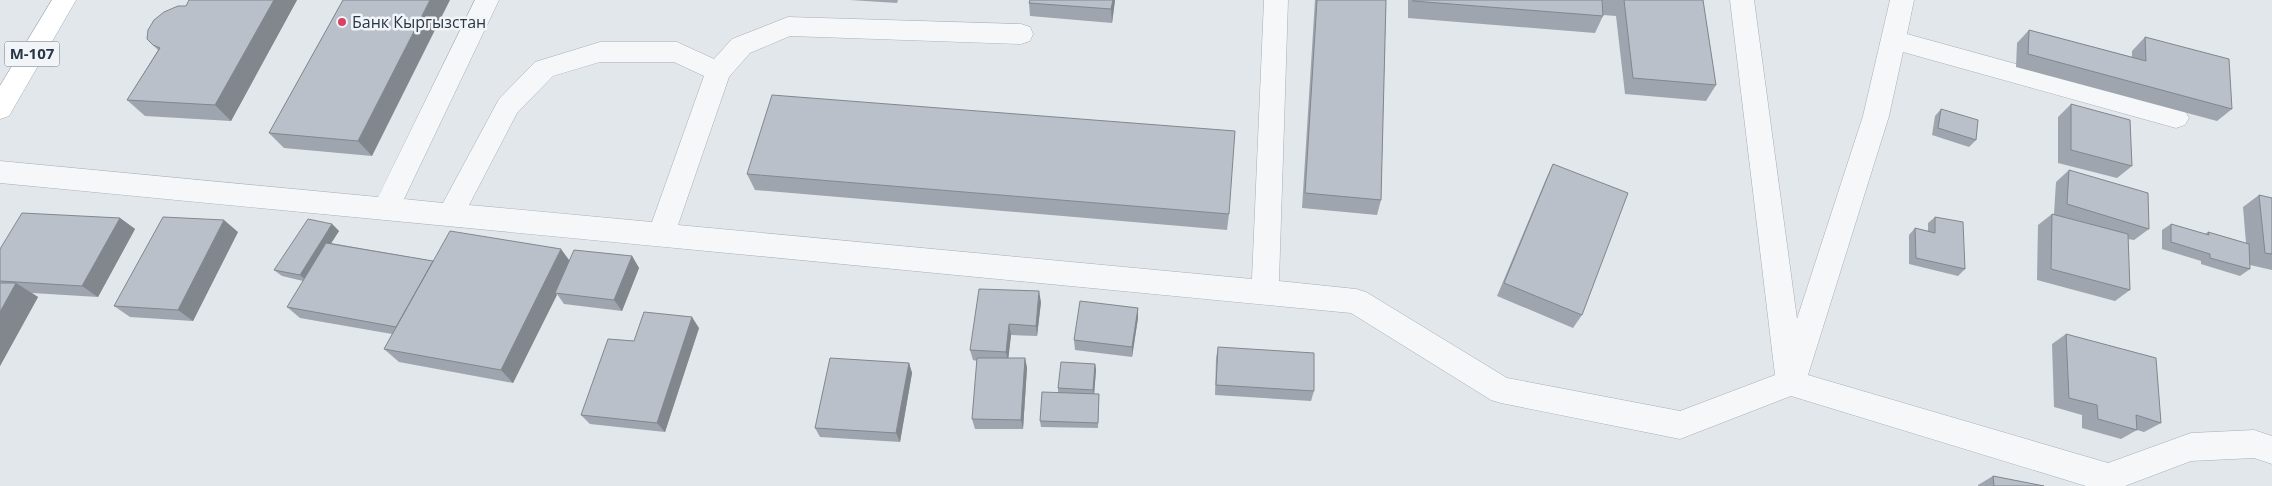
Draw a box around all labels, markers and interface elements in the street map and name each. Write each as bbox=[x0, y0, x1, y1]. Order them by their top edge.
place label: Банк Кыргызстан bbox=[352, 11, 486, 33]
marker: Банк Кыргызстан bbox=[336, 16, 348, 28]
road number: М-107 bbox=[5, 42, 60, 66]

